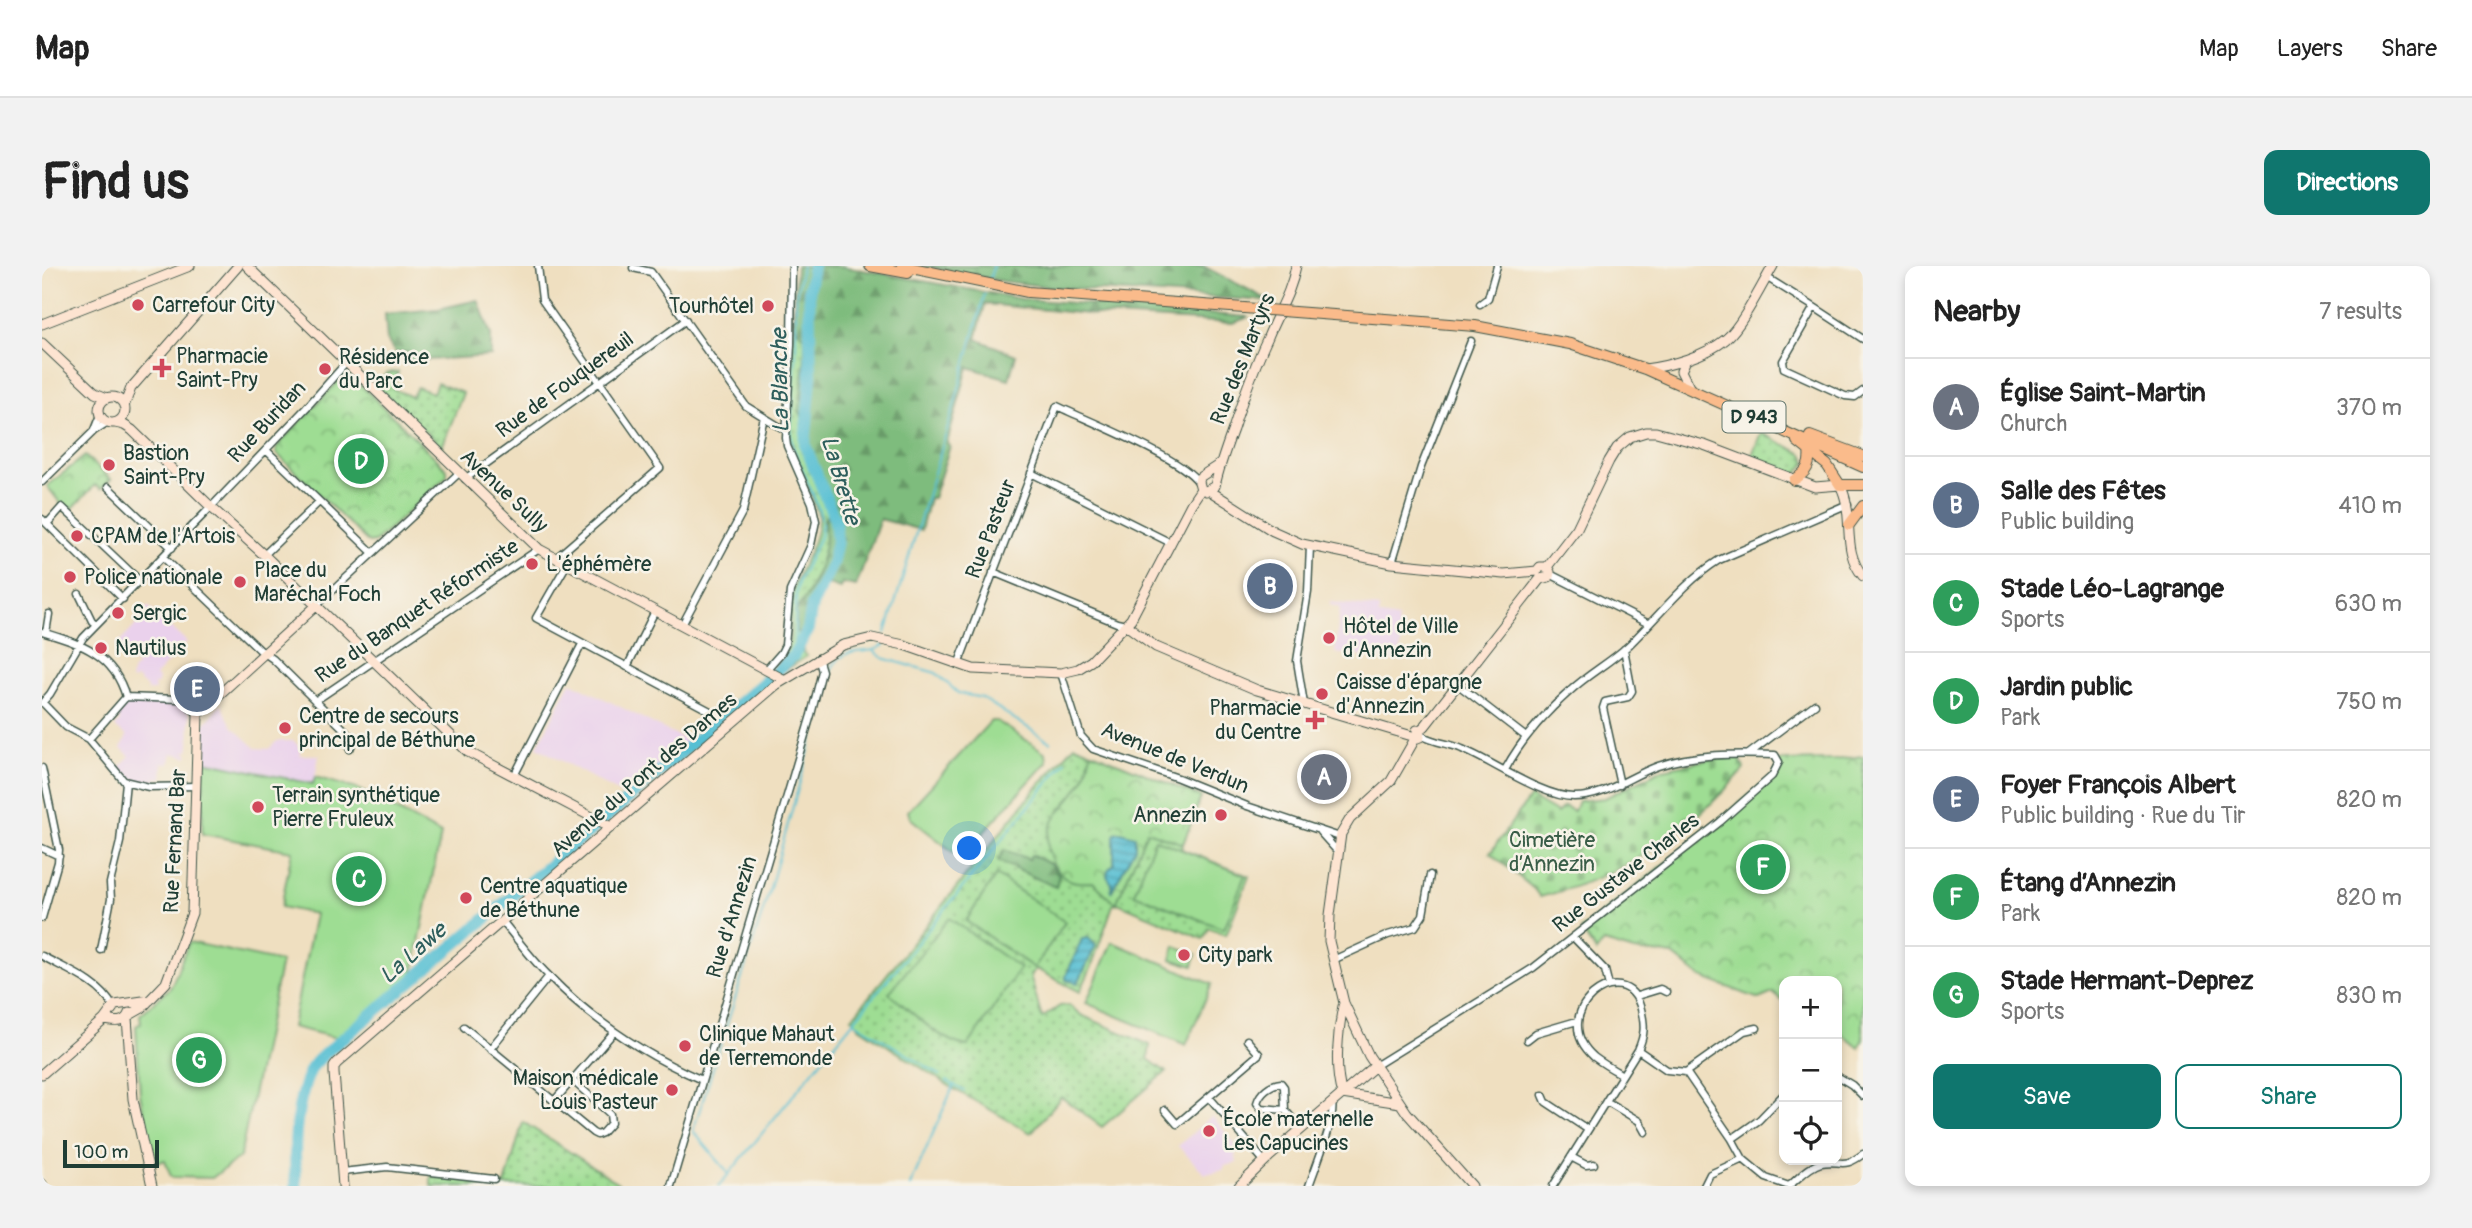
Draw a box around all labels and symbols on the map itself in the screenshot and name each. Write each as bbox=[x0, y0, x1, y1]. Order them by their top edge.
street label: Rue des Martyrs bbox=[1204, 289, 1282, 429]
place label: Carrefour City bbox=[152, 292, 275, 319]
place label: Tourhôtel bbox=[669, 293, 754, 320]
marker: Carrefour City bbox=[130, 297, 146, 313]
marker: Tourhôtel bbox=[760, 298, 776, 314]
street label: Rue de Fouquereuil bbox=[491, 326, 639, 444]
water label: La Blanche bbox=[765, 326, 795, 433]
place label: Pharmacie Saint-Pry bbox=[176, 343, 269, 394]
place label: Résidence du Parc bbox=[339, 344, 429, 395]
marker: Pharmacie Saint-Pry bbox=[154, 360, 170, 376]
marker: Résidence du Parc bbox=[317, 361, 333, 377]
street label: Rue Buridan bbox=[222, 375, 312, 469]
road number: D 943 bbox=[1722, 402, 1786, 433]
water label: La Brette bbox=[815, 432, 868, 530]
pin: D bbox=[338, 435, 384, 487]
place label: Bastion Saint-Pry bbox=[123, 440, 205, 491]
street label: Avenue Sully bbox=[454, 443, 554, 539]
marker: Bastion Saint-Pry bbox=[101, 457, 117, 473]
street label: Rue Pasteur bbox=[960, 475, 1022, 583]
place label: CPAM de l'Artois bbox=[91, 523, 236, 550]
marker: CPAM de l'Artois bbox=[69, 528, 85, 544]
street label: Rue du Banquet Réformiste bbox=[310, 532, 524, 689]
place label: L'éphémère bbox=[546, 551, 652, 578]
marker: L'éphémère bbox=[524, 556, 540, 572]
place label: Place du Maréchal Foch bbox=[254, 557, 381, 608]
pin: B bbox=[1247, 560, 1293, 612]
place label: Police nationale bbox=[84, 564, 223, 591]
marker: Police nationale bbox=[62, 569, 78, 585]
marker: Place du Maréchal Foch bbox=[232, 574, 248, 590]
place label: Sergic bbox=[132, 600, 187, 627]
marker: Sergic bbox=[110, 605, 126, 621]
place label: Hôtel de Ville d'Annezin bbox=[1343, 613, 1459, 664]
marker: Hôtel de Ville d'Annezin bbox=[1321, 630, 1337, 646]
place label: Nautilus bbox=[115, 635, 187, 662]
marker: Nautilus bbox=[93, 640, 109, 656]
pin: E bbox=[174, 663, 220, 715]
place label: Caisse d'épargne d'Annezin bbox=[1336, 669, 1482, 720]
street label: Avenue du Pont des Dames bbox=[545, 686, 743, 863]
marker: Caisse d'épargne d'Annezin bbox=[1314, 686, 1330, 702]
place label: Pharmacie du Centre bbox=[1209, 695, 1302, 746]
place label: Centre de secours principal de Béthune bbox=[299, 703, 476, 754]
marker: Pharmacie du Centre bbox=[1307, 712, 1323, 728]
street label: Avenue de Verdun bbox=[1097, 716, 1253, 800]
marker: Centre de secours principal de Béthune bbox=[277, 720, 293, 736]
pin: A bbox=[1301, 751, 1347, 803]
street label: Rue Fernand Bar bbox=[158, 768, 192, 914]
place label: Terrain synthétique Pierre Fruleux bbox=[272, 782, 441, 833]
marker: Terrain synthétique Pierre Fruleux bbox=[250, 799, 266, 815]
place label: Annezin bbox=[1133, 802, 1207, 829]
marker: Annezin bbox=[1213, 807, 1229, 823]
street label: Rue Gustave Charles bbox=[1547, 807, 1705, 939]
park label: Cimetière d’Annezin bbox=[1509, 827, 1596, 878]
your location bbox=[952, 831, 986, 865]
pin: F bbox=[1740, 841, 1786, 893]
pin: C bbox=[336, 853, 382, 905]
street label: Rue d'Annezin bbox=[701, 853, 763, 981]
place label: Centre aquatique de Béthune bbox=[480, 873, 628, 924]
marker: Centre aquatique de Béthune bbox=[458, 890, 474, 906]
water label: La Lawe bbox=[374, 914, 454, 990]
place label: City park bbox=[1198, 942, 1273, 969]
marker: City park bbox=[1176, 947, 1192, 963]
place label: Clinique Mahaut de Terremonde bbox=[699, 1021, 835, 1072]
pin: G bbox=[176, 1034, 222, 1086]
marker: Clinique Mahaut de Terremonde bbox=[677, 1038, 693, 1054]
place label: Maison médicale Louis Pasteur bbox=[513, 1065, 659, 1116]
marker: Maison médicale Louis Pasteur bbox=[664, 1082, 680, 1098]
place label: École maternelle Les Capucines bbox=[1223, 1106, 1374, 1157]
marker: École maternelle Les Capucines bbox=[1201, 1123, 1217, 1139]
scale bar bbox=[63, 1137, 159, 1169]

